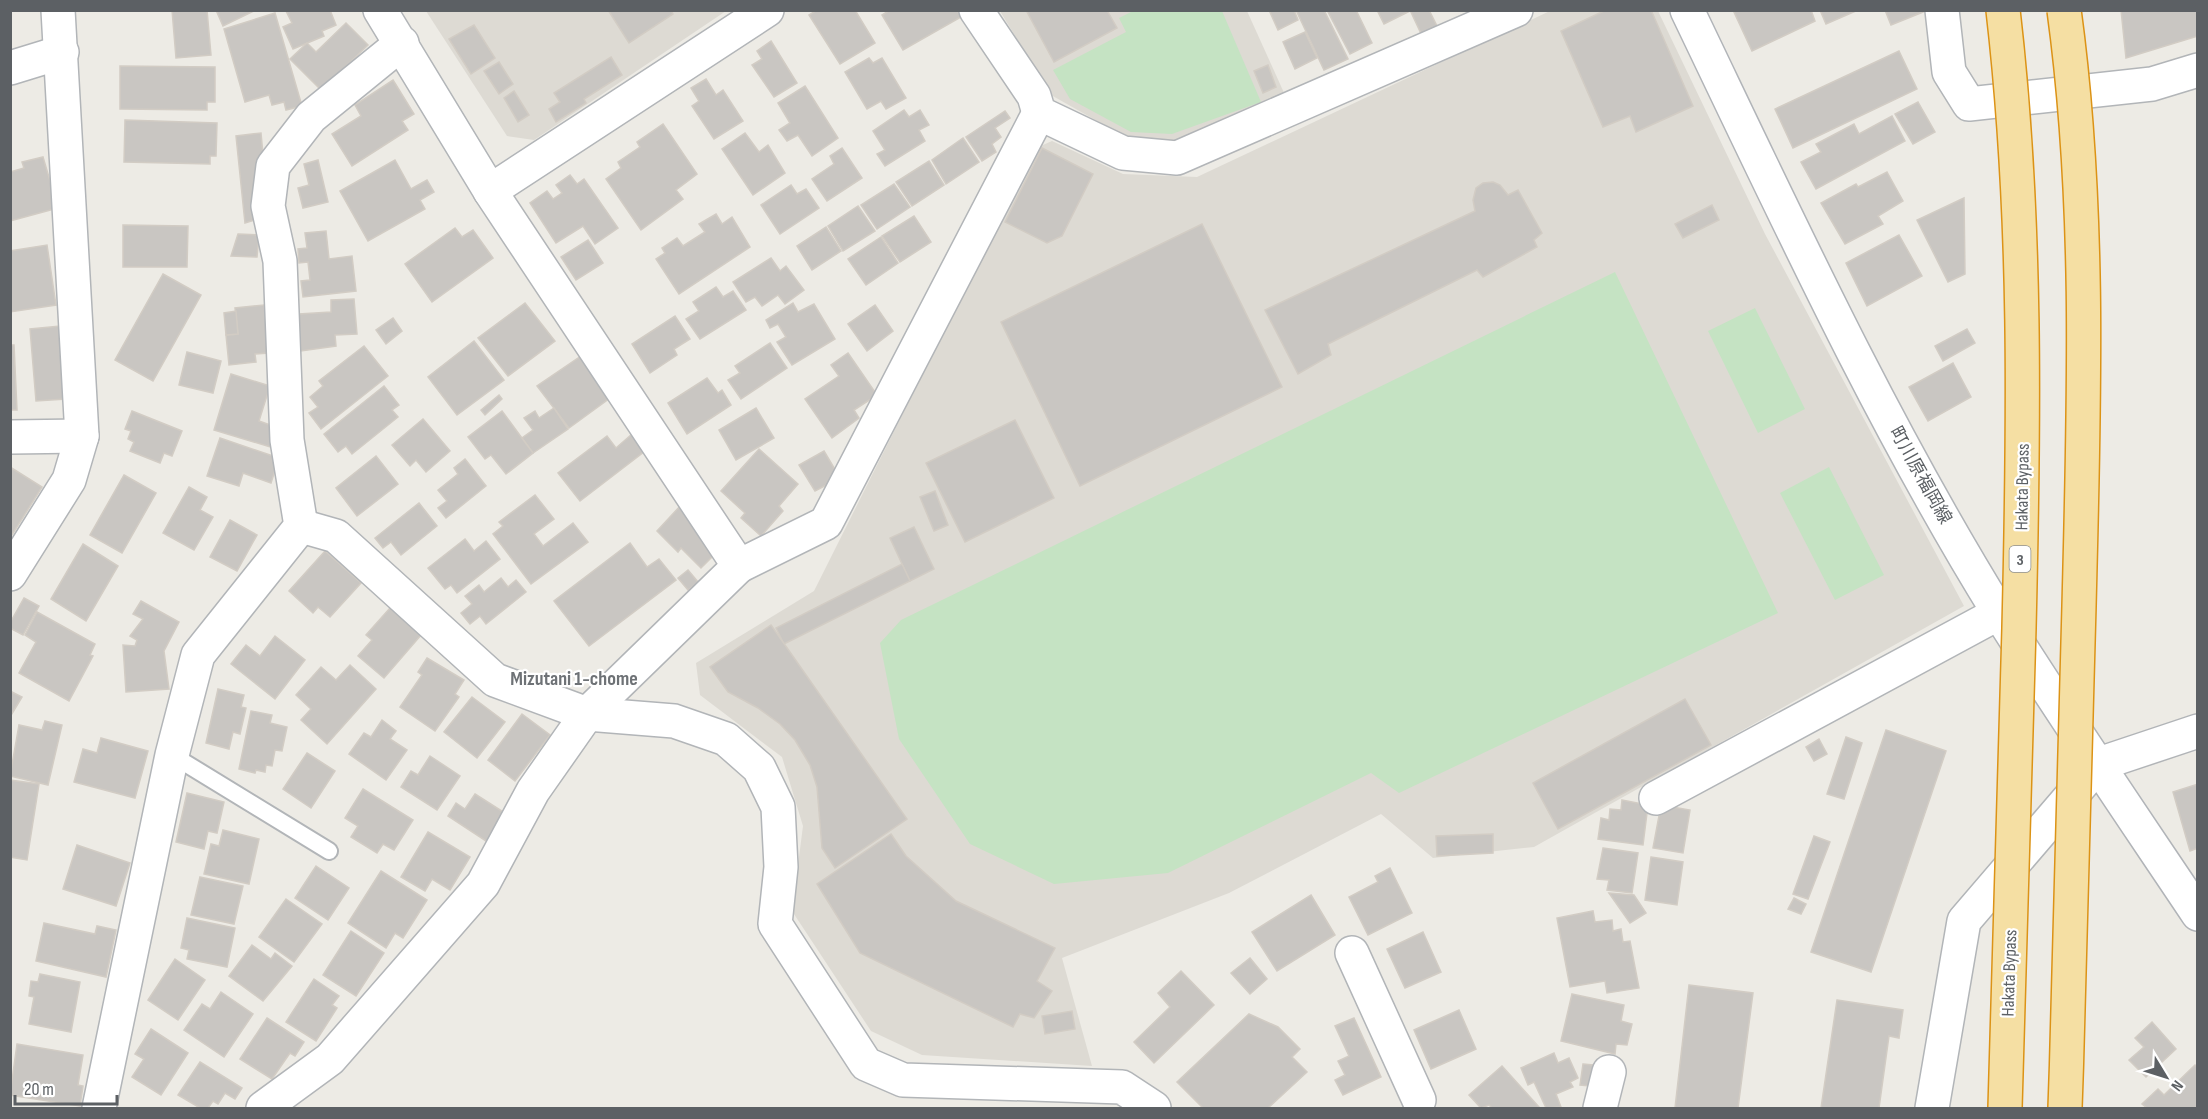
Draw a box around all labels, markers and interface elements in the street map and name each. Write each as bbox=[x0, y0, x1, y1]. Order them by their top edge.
street label: 町川原福岡線 bbox=[1885, 423, 1956, 528]
street label: Hakata Bypass bbox=[2011, 443, 2034, 531]
road number: 3 bbox=[2010, 546, 2030, 572]
district label: Mizutani 1-chome bbox=[510, 667, 638, 691]
street label: Hakata Bypass bbox=[1997, 929, 2022, 1017]
north arrow bbox=[2136, 1047, 2196, 1107]
scale bar bbox=[15, 1068, 117, 1106]
text: N bbox=[2167, 1076, 2187, 1095]
text: 20 m bbox=[24, 1079, 54, 1100]

